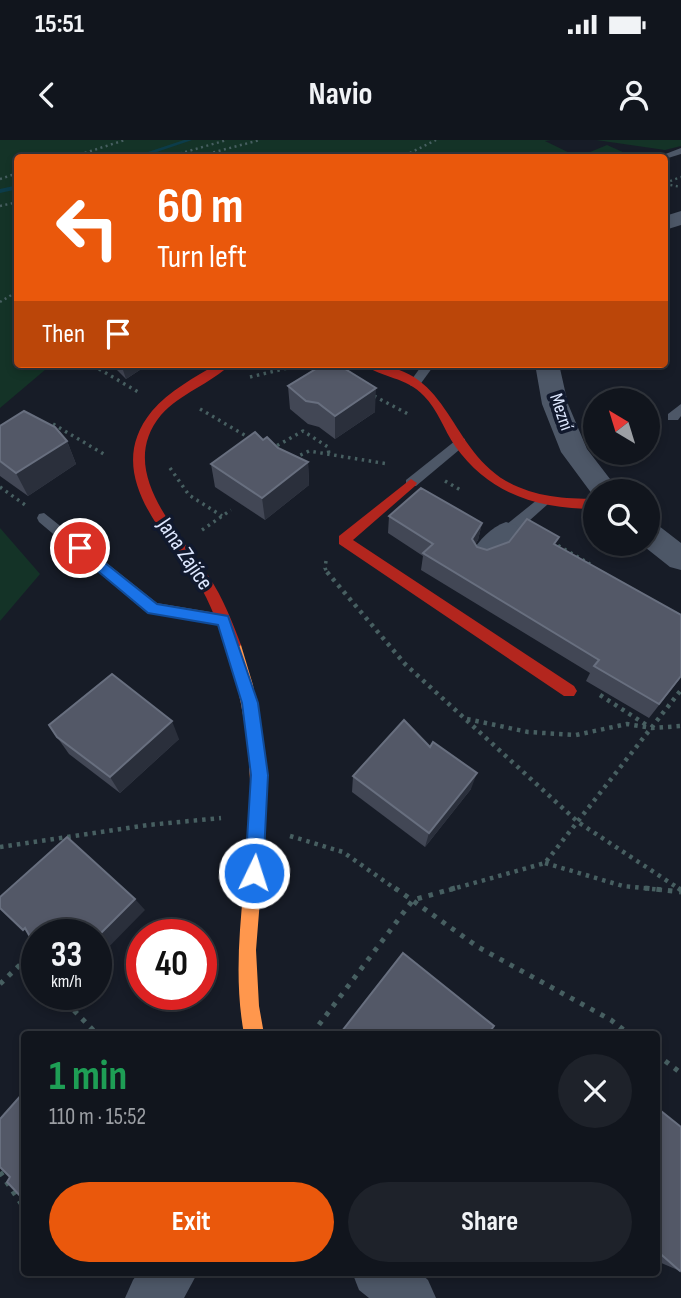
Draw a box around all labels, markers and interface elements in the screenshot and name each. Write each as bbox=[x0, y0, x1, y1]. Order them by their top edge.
text: 15:51 bbox=[35, 9, 84, 40]
text: Navio bbox=[309, 75, 372, 114]
icon: back bbox=[28, 76, 66, 114]
icon: person bbox=[615, 76, 653, 114]
text: 60 m bbox=[157, 178, 244, 237]
icon: left bbox=[42, 182, 133, 273]
text: Turn left bbox=[157, 238, 247, 277]
icon: arrive bbox=[99, 315, 137, 353]
text: Then bbox=[42, 319, 85, 350]
north arrow bbox=[583, 388, 660, 466]
map controls bbox=[583, 388, 660, 556]
street label: Mezní bbox=[544, 391, 578, 434]
button: search bbox=[583, 479, 660, 556]
street label: Jana Zajíce bbox=[150, 512, 219, 595]
pin bbox=[50, 518, 110, 578]
icon: arrive bbox=[61, 529, 99, 567]
position arrow bbox=[217, 836, 291, 910]
speed limit sign: 40 bbox=[126, 919, 217, 1010]
text: 33 bbox=[51, 934, 82, 977]
text: km/h bbox=[51, 971, 82, 992]
text: 1 min bbox=[49, 1051, 127, 1102]
button: close bbox=[558, 1054, 632, 1128]
text: 110 m · 15:52 bbox=[49, 1103, 146, 1131]
button: Exit bbox=[49, 1182, 334, 1262]
button: Share bbox=[348, 1182, 632, 1262]

